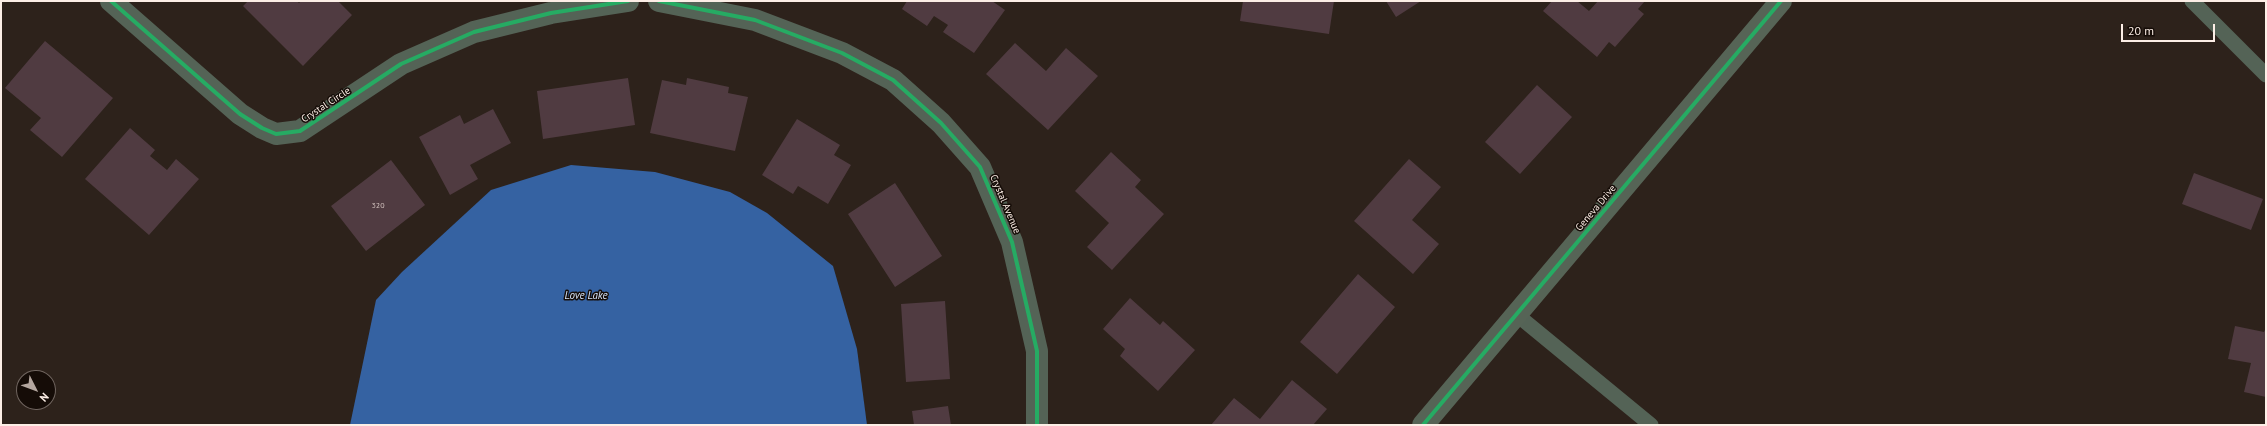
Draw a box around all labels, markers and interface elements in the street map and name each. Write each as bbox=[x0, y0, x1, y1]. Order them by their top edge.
scale bar bbox=[2123, 16, 2217, 42]
text: 20 m bbox=[2128, 23, 2154, 38]
street label: Crystal Circle bbox=[299, 85, 353, 125]
street label: Crystal Avenue bbox=[987, 173, 1023, 235]
street label: Geneva Drive bbox=[1573, 183, 1619, 233]
house number: 320 bbox=[371, 201, 385, 211]
water label: Love Lake bbox=[564, 289, 608, 303]
north arrow bbox=[16, 370, 56, 410]
text: N bbox=[37, 390, 52, 405]

